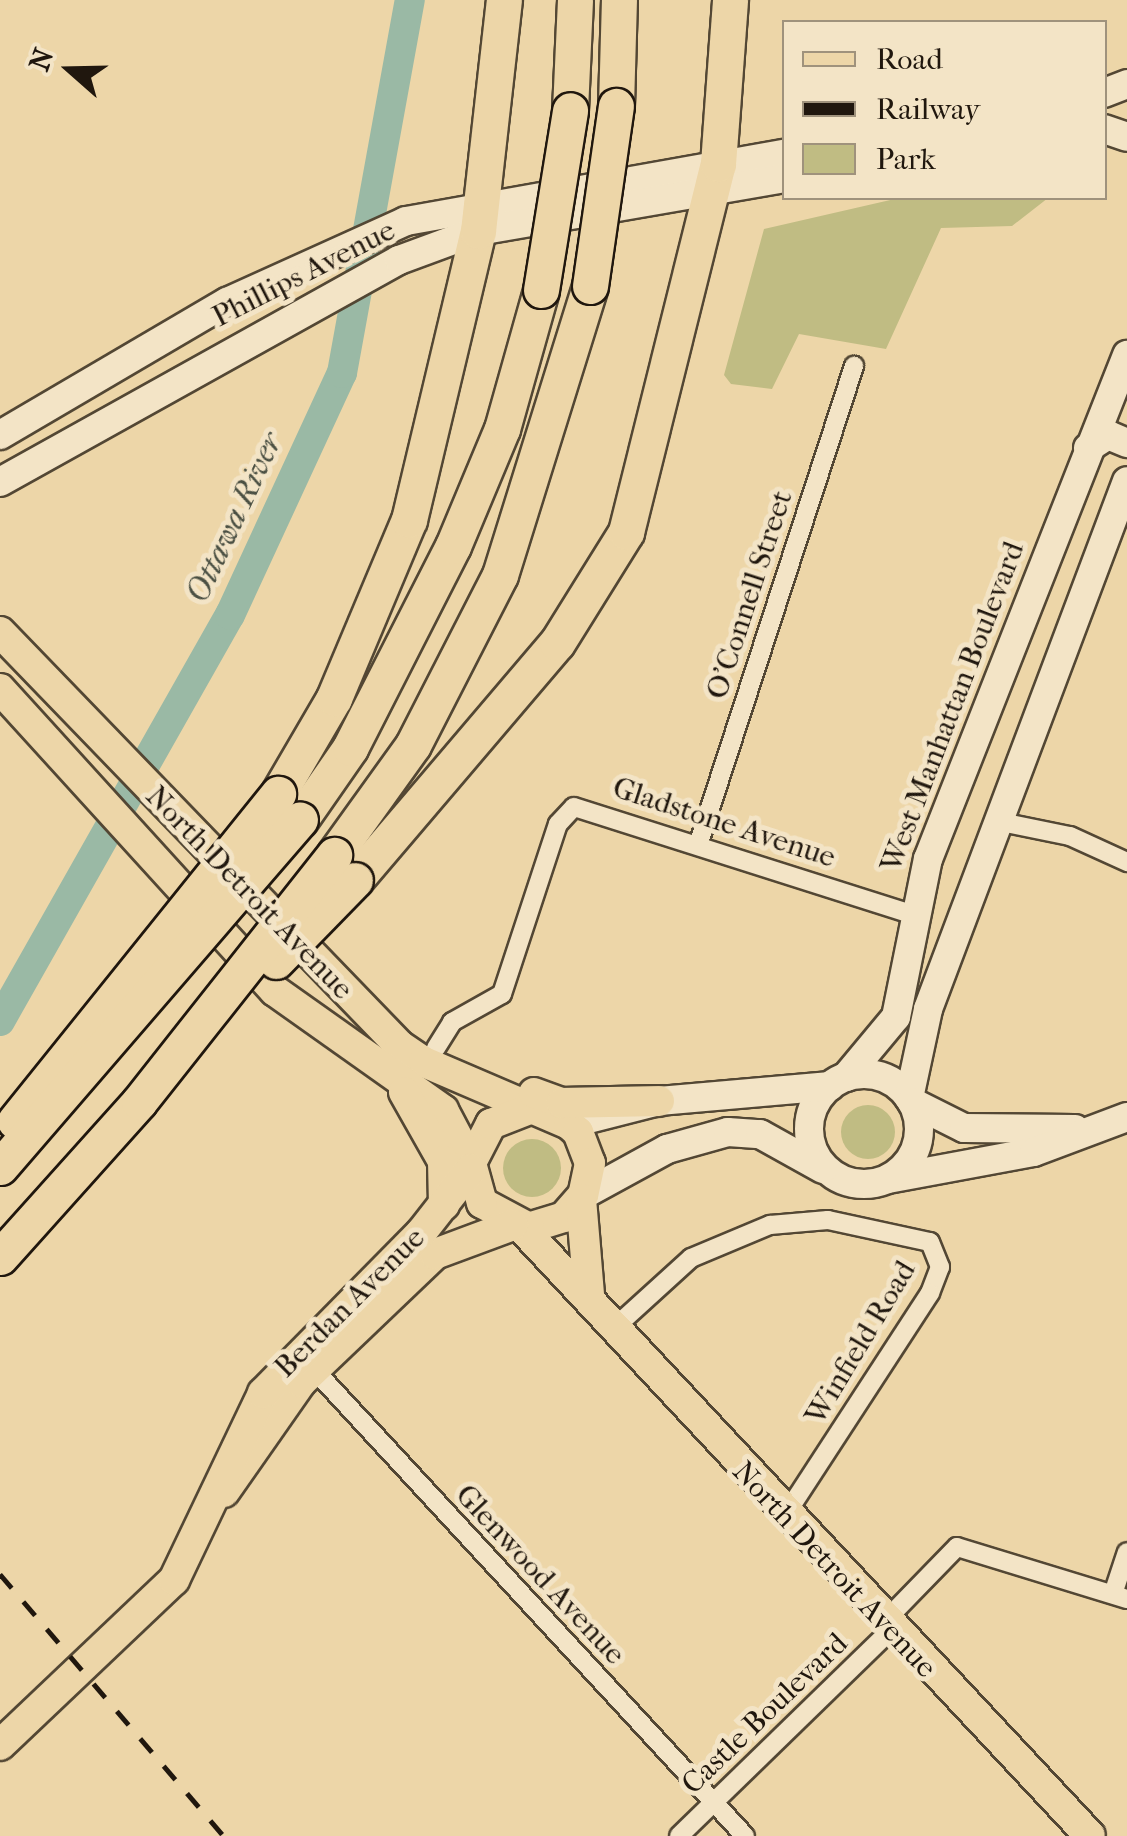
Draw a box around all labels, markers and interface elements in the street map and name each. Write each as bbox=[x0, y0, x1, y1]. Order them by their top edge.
north arrow bbox=[20, 20, 120, 120]
legend bbox=[782, 20, 1107, 200]
text: Road bbox=[876, 42, 943, 77]
text: N bbox=[22, 44, 60, 75]
text: Railway bbox=[876, 92, 980, 127]
text: Park bbox=[876, 142, 936, 177]
street label: Phillips Avenue bbox=[207, 213, 401, 335]
water label: Ottawa River bbox=[179, 427, 291, 609]
street label: O'Connell Street bbox=[699, 486, 801, 704]
street label: West Manhattan Boulevard bbox=[873, 537, 1033, 877]
street label: Gladstone Avenue bbox=[608, 770, 840, 876]
street label: North Detroit Avenue bbox=[138, 779, 360, 1007]
street label: Berdan Avenue bbox=[267, 1220, 433, 1386]
street label: Winfield Road bbox=[798, 1255, 924, 1431]
street label: North Detroit Avenue bbox=[724, 1454, 944, 1686]
street label: Glenwood Avenue bbox=[447, 1478, 633, 1672]
street label: Castle Boulevard bbox=[675, 1626, 855, 1802]

